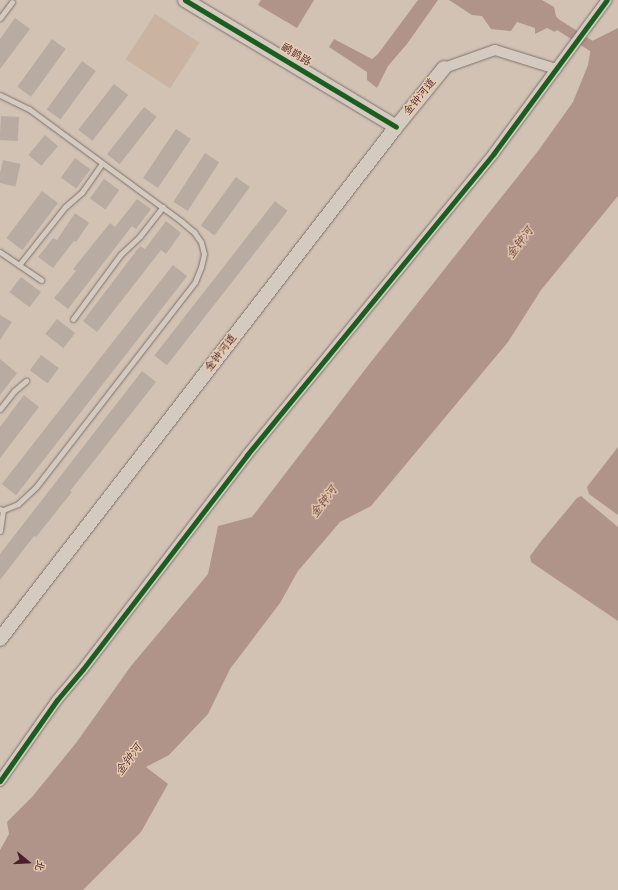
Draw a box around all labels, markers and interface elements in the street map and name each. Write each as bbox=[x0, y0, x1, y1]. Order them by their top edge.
street label: 鹂鹊路 bbox=[278, 41, 314, 69]
street label: 金钟河道 bbox=[401, 76, 439, 118]
water label: 金钟河 bbox=[503, 224, 537, 262]
street label: 金钟河道 bbox=[202, 332, 240, 374]
water label: 金钟河 bbox=[307, 483, 341, 521]
water label: 金钟河 bbox=[112, 741, 146, 779]
north arrow bbox=[8, 842, 48, 882]
text: 北 bbox=[32, 859, 48, 873]

